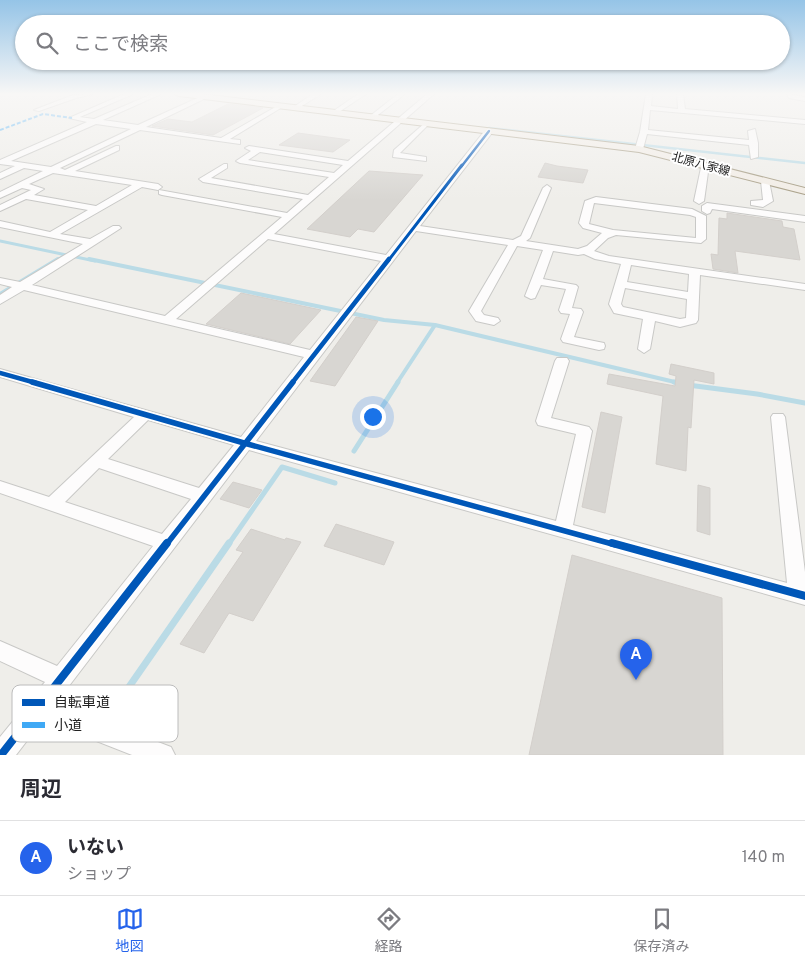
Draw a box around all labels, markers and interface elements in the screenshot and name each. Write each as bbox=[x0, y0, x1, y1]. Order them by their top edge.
search box bbox=[15, 15, 790, 70]
icon: search bbox=[33, 29, 61, 57]
text: ここで検索 bbox=[73, 33, 168, 57]
street label: 北原八家線 bbox=[670, 149, 732, 180]
your location bbox=[360, 404, 386, 430]
pin: A bbox=[620, 639, 652, 680]
legend bbox=[12, 685, 178, 742]
text: 自転車道 bbox=[54, 695, 110, 712]
text: 小道 bbox=[54, 718, 82, 735]
text: 周辺 bbox=[20, 777, 62, 804]
text: いない bbox=[67, 836, 124, 860]
text: A bbox=[30, 848, 42, 868]
text: 140 m bbox=[742, 848, 785, 868]
text: ショップ bbox=[67, 865, 131, 885]
tab: 地図 bbox=[116, 905, 144, 956]
tab: 経路 bbox=[375, 905, 403, 956]
tab: 保存済み bbox=[634, 905, 690, 956]

